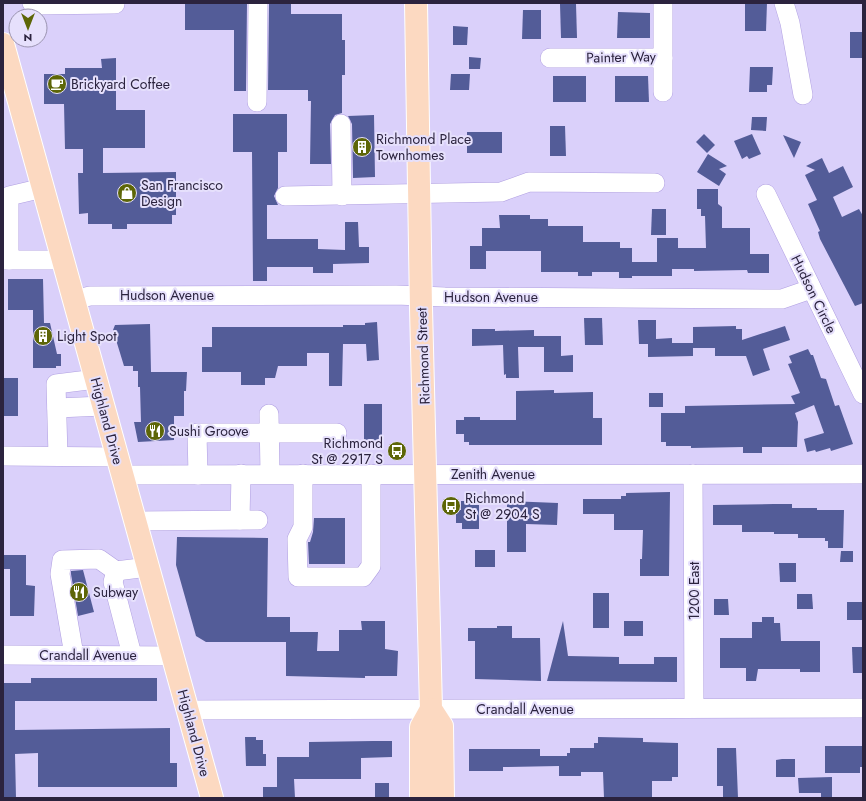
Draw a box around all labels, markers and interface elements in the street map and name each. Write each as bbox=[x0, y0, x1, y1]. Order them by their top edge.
north arrow bbox=[8, 8, 48, 48]
text: N bbox=[24, 30, 32, 46]
street label: Painter Way bbox=[586, 46, 657, 68]
cafe icon: Brickyard Coffee bbox=[46, 73, 68, 95]
place label: Brickyard Coffee bbox=[71, 74, 170, 94]
place label: Richmond Place Townhomes bbox=[376, 129, 471, 165]
building icon: Richmond Place Townhomes bbox=[351, 136, 373, 158]
place label: San Francisco Design bbox=[141, 175, 223, 211]
shop icon: San Francisco Design bbox=[116, 182, 138, 204]
street label: Hudson Circle bbox=[786, 251, 842, 337]
street label: Hudson Avenue bbox=[120, 285, 214, 305]
street label: Hudson Avenue bbox=[444, 287, 538, 307]
street label: Richmond Street bbox=[411, 307, 435, 405]
building icon: Light Spot bbox=[32, 325, 54, 347]
place label: Light Spot bbox=[57, 326, 117, 346]
street label: Highland Drive bbox=[86, 375, 128, 467]
restaurant icon: Sushi Groove bbox=[144, 420, 166, 442]
place label: Sushi Groove bbox=[169, 421, 249, 441]
place label: Richmond St @ 2917 S bbox=[311, 433, 383, 469]
bus stop icon: Richmond St @ 2917 S bbox=[386, 440, 408, 462]
street label: Zenith Avenue bbox=[451, 464, 535, 484]
place label: Richmond St @ 2904 S bbox=[465, 488, 540, 524]
bus stop icon: Richmond St @ 2904 S bbox=[440, 495, 462, 517]
street label: 1200 East bbox=[684, 561, 704, 620]
restaurant icon: Subway bbox=[68, 581, 90, 603]
place label: Subway bbox=[93, 582, 139, 602]
street label: Crandall Avenue bbox=[39, 645, 137, 665]
street label: Highland Drive bbox=[173, 687, 215, 779]
street label: Crandall Avenue bbox=[476, 699, 574, 719]

